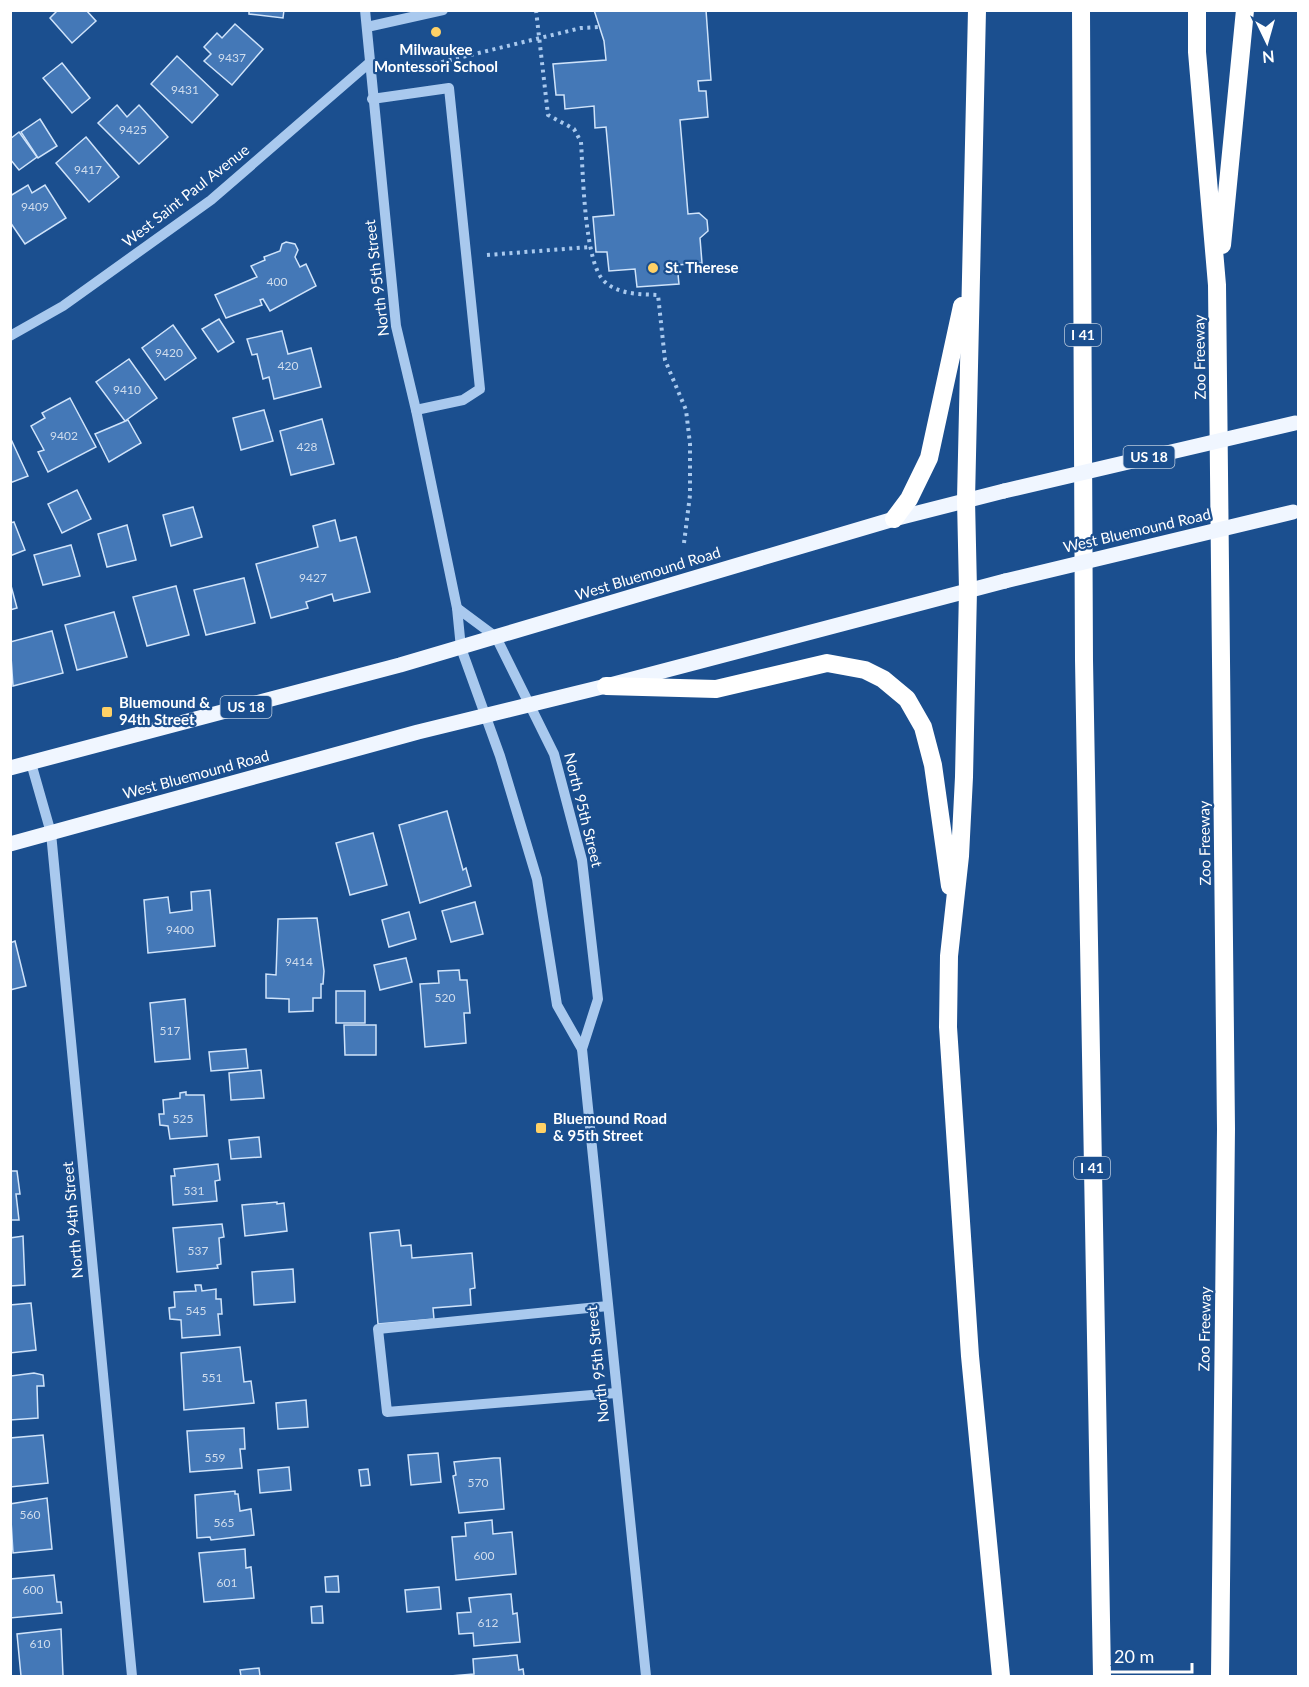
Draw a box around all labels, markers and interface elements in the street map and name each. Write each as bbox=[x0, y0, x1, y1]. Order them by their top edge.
north arrow bbox=[1237, 12, 1297, 72]
marker: Milwaukee Montessori School bbox=[429, 25, 443, 39]
place label: Milwaukee Montessori School bbox=[374, 40, 498, 75]
text: N bbox=[1261, 47, 1275, 67]
house number: 9437 bbox=[218, 50, 246, 65]
house number: 9431 bbox=[171, 82, 199, 97]
house number: 9425 bbox=[119, 122, 147, 137]
street label: West Saint Paul Avenue bbox=[118, 140, 252, 250]
house number: 9417 bbox=[74, 162, 102, 177]
house number: 9409 bbox=[21, 199, 49, 214]
street label: North 95th Street bbox=[360, 218, 392, 337]
place label: St. Therese bbox=[665, 258, 739, 276]
marker: St. Therese bbox=[646, 261, 660, 275]
house number: 400 bbox=[267, 274, 287, 289]
street label: Zoo Freeway bbox=[1189, 314, 1209, 400]
road number: I 41 bbox=[1065, 324, 1101, 346]
house number: 9420 bbox=[155, 345, 183, 360]
house number: 420 bbox=[278, 358, 298, 373]
house number: 9410 bbox=[113, 382, 141, 397]
house number: 9402 bbox=[50, 428, 78, 443]
house number: 428 bbox=[297, 439, 317, 454]
road number: US 18 bbox=[1124, 446, 1174, 468]
street label: West Bluemound Road bbox=[1061, 504, 1212, 556]
street label: West Bluemound Road bbox=[573, 542, 722, 604]
house number: 9427 bbox=[299, 570, 327, 585]
place label: Bluemound & 94th Street bbox=[119, 693, 210, 728]
road number: US 18 bbox=[220, 696, 272, 718]
marker: Bluemound & 94th Street bbox=[100, 705, 114, 719]
street label: West Bluemound Road bbox=[121, 746, 271, 802]
street label: North 95th Street bbox=[561, 751, 607, 869]
street label: Zoo Freeway bbox=[1194, 800, 1214, 886]
house number: 9400 bbox=[166, 922, 194, 937]
house number: 9414 bbox=[285, 954, 313, 969]
house number: 520 bbox=[435, 990, 455, 1005]
house number: 517 bbox=[160, 1023, 180, 1038]
place label: Bluemound Road & 95th Street bbox=[553, 1109, 667, 1144]
house number: 525 bbox=[173, 1111, 193, 1126]
marker: Bluemound Road & 95th Street bbox=[534, 1121, 548, 1135]
road number: I 41 bbox=[1074, 1157, 1110, 1179]
street label: North 94th Street bbox=[58, 1160, 86, 1279]
house number: 531 bbox=[184, 1183, 204, 1198]
house number: 537 bbox=[188, 1243, 208, 1258]
street label: Zoo Freeway bbox=[1194, 1286, 1214, 1372]
house number: 545 bbox=[186, 1303, 206, 1318]
street label: North 95th Street bbox=[582, 1304, 612, 1423]
house number: 551 bbox=[202, 1370, 222, 1385]
house number: 559 bbox=[205, 1450, 225, 1465]
house number: 570 bbox=[468, 1475, 488, 1490]
house number: 560 bbox=[20, 1507, 40, 1522]
house number: 565 bbox=[214, 1515, 234, 1530]
house number: 600 bbox=[474, 1548, 494, 1563]
house number: 601 bbox=[217, 1575, 237, 1590]
house number: 600 bbox=[23, 1582, 43, 1597]
house number: 612 bbox=[478, 1615, 498, 1630]
house number: 610 bbox=[30, 1636, 50, 1651]
scale bar bbox=[1105, 1636, 1192, 1674]
text: 20 m bbox=[1114, 1645, 1154, 1667]

